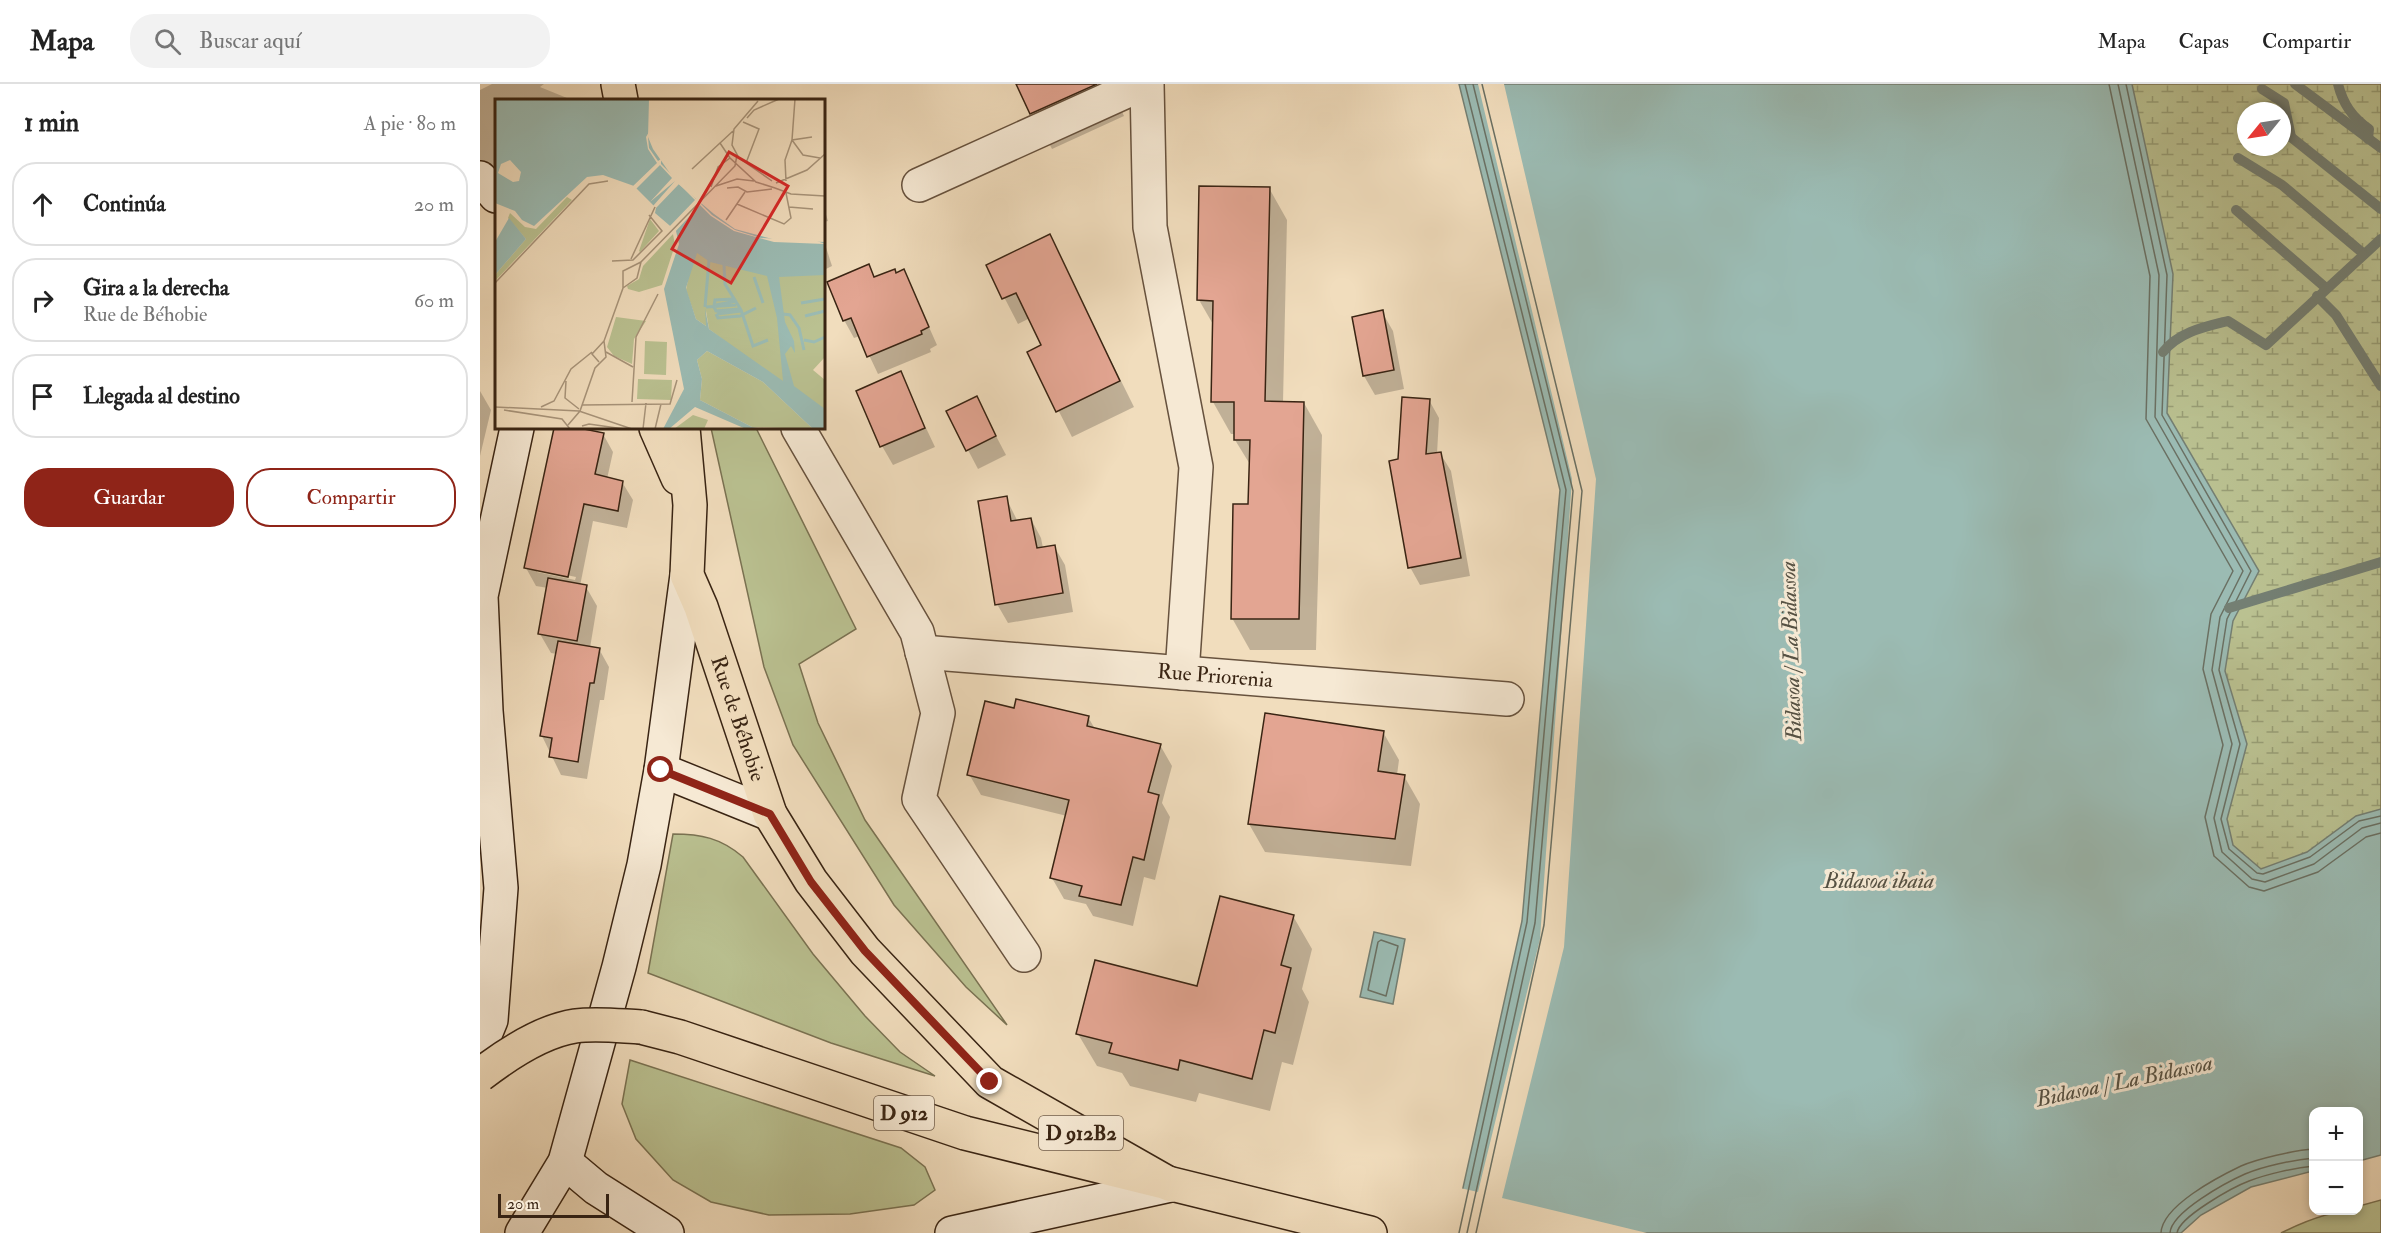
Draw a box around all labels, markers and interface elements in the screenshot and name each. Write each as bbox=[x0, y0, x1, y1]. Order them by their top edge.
search box bbox=[130, 14, 550, 68]
text: Mapa bbox=[30, 24, 94, 59]
icon: search bbox=[151, 25, 184, 58]
text: Buscar aquí bbox=[199, 27, 301, 55]
text: Mapa bbox=[2098, 28, 2146, 55]
text: Capas bbox=[2179, 28, 2229, 55]
text: Compartir bbox=[2262, 28, 2351, 55]
inset map bbox=[495, 99, 825, 429]
north arrow bbox=[2237, 102, 2291, 156]
text: 1 min bbox=[24, 107, 79, 139]
text: A pie · 80 m bbox=[364, 111, 456, 136]
icon: ahead bbox=[26, 188, 59, 221]
text: Continúa bbox=[83, 190, 166, 218]
text: 20 m bbox=[414, 192, 454, 217]
text: Gira a la derecha bbox=[83, 274, 229, 302]
icon: right bbox=[26, 284, 59, 317]
text: 60 m bbox=[414, 288, 454, 313]
text: Rue de Béhobie bbox=[83, 302, 207, 327]
icon: arrive bbox=[26, 380, 59, 413]
text: Llegada al destino bbox=[83, 382, 240, 410]
button: Guardar bbox=[24, 468, 234, 527]
button: Compartir bbox=[246, 468, 456, 527]
water label: Bidasoa / La Bidassoa bbox=[1774, 561, 1808, 742]
street label: Rue de Béhobie bbox=[704, 653, 771, 785]
street label: Rue Priorenia bbox=[1156, 658, 1274, 694]
route start bbox=[647, 756, 673, 782]
water label: Bidasoa ibaia bbox=[1823, 867, 1934, 895]
water label: Bidasoa / La Bidassoa bbox=[2032, 1049, 2215, 1114]
route end bbox=[976, 1068, 1002, 1094]
road number: D 912 bbox=[874, 1096, 934, 1130]
map controls bbox=[2309, 1107, 2363, 1215]
button: + bbox=[2309, 1107, 2363, 1161]
road number: D 912B2 bbox=[1039, 1116, 1123, 1150]
button: − bbox=[2309, 1161, 2363, 1215]
scale bar bbox=[498, 1191, 609, 1218]
text: 20 m bbox=[507, 1194, 539, 1214]

